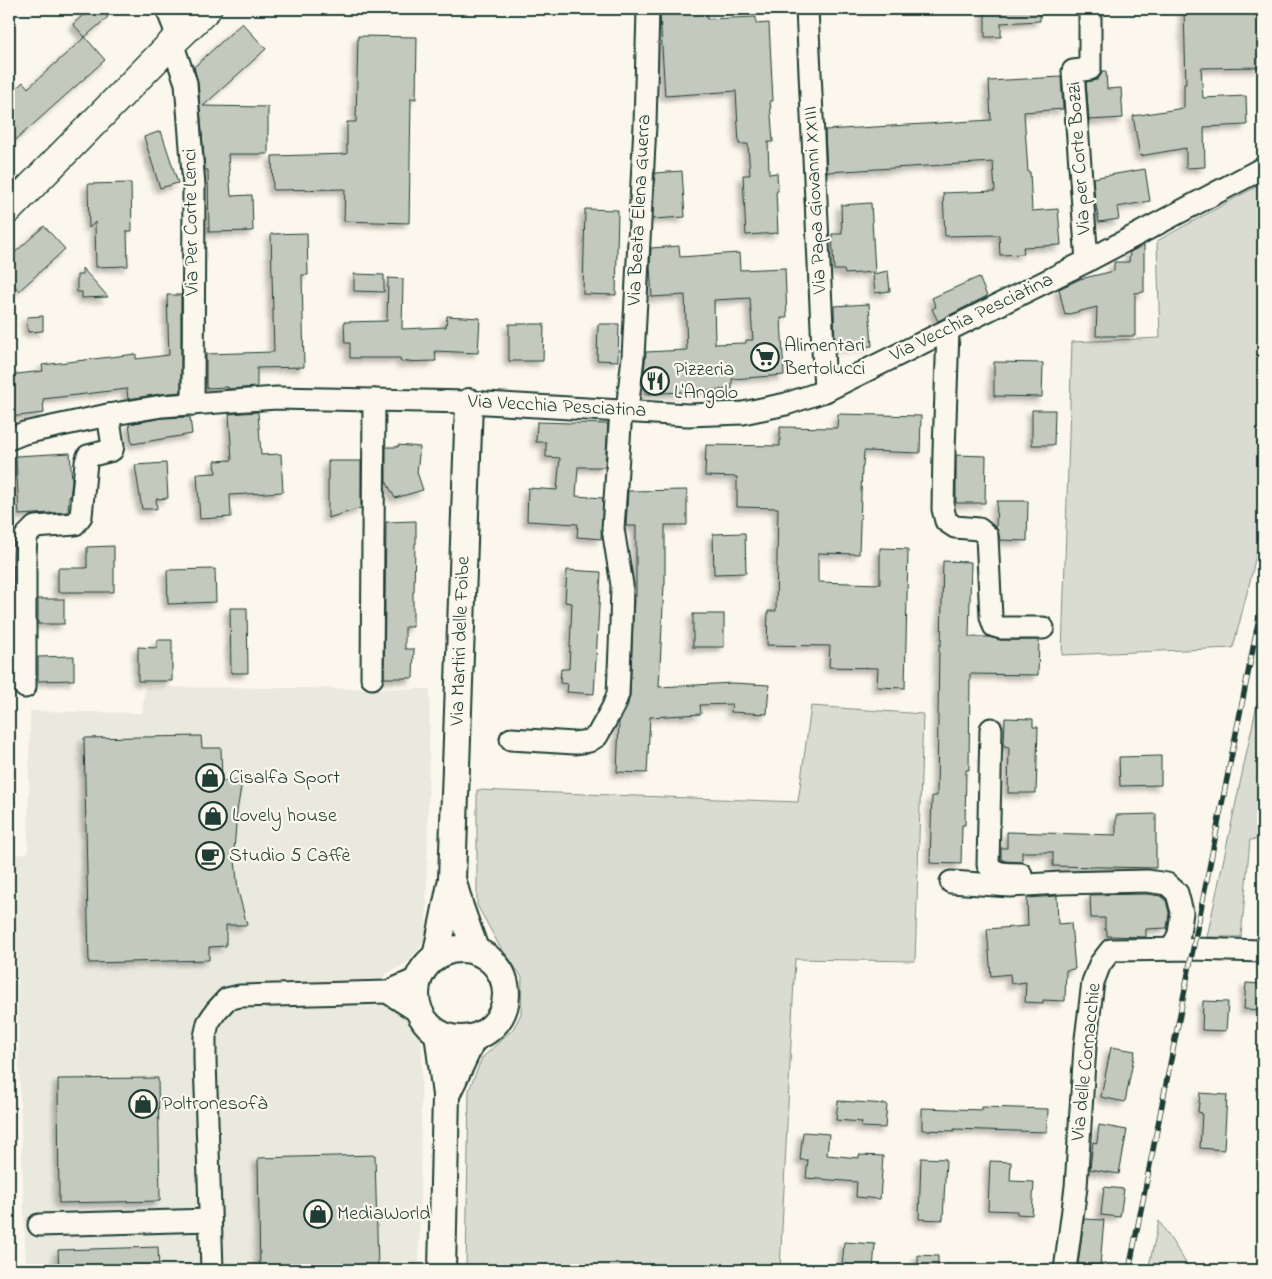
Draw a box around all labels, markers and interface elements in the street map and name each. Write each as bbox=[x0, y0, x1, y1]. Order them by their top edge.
street label: Via per Corte Bozzi bbox=[1060, 81, 1100, 236]
street label: Via Papa Giovanni XXIII bbox=[797, 105, 835, 296]
street label: Via Beata Elena Guerra bbox=[620, 114, 659, 307]
street label: Via Per Corte Lenci bbox=[176, 148, 208, 297]
street label: Via Vecchia Pesciatina bbox=[884, 266, 1059, 371]
place label: Alimentari Bertolucci bbox=[783, 332, 865, 384]
supermarket icon: Alimentari Bertolucci bbox=[750, 342, 780, 372]
place label: Pizzeria L'Angolo bbox=[674, 356, 738, 409]
restaurant icon: Pizzeria L'Angolo bbox=[640, 366, 670, 396]
street label: Via Vecchia Pesciatina bbox=[466, 388, 647, 426]
street label: Via Martiri delle Foibe bbox=[444, 556, 478, 727]
shop icon: Cisalfa Sport bbox=[195, 763, 225, 793]
place label: Cisalfa Sport bbox=[229, 764, 340, 793]
shop icon: Lovely house bbox=[198, 801, 228, 831]
place label: Lovely house bbox=[232, 802, 337, 831]
cafe icon: Studio 5 Caffè bbox=[195, 841, 225, 871]
place label: Studio 5 Caffè bbox=[229, 842, 351, 871]
street label: Via delle Cornacchie bbox=[1064, 982, 1110, 1143]
shop icon: Poltronesofà bbox=[128, 1089, 158, 1119]
place label: Poltronesofà bbox=[162, 1090, 268, 1119]
shop icon: MediaWorld bbox=[303, 1199, 333, 1229]
place label: MediaWorld bbox=[337, 1200, 430, 1229]

